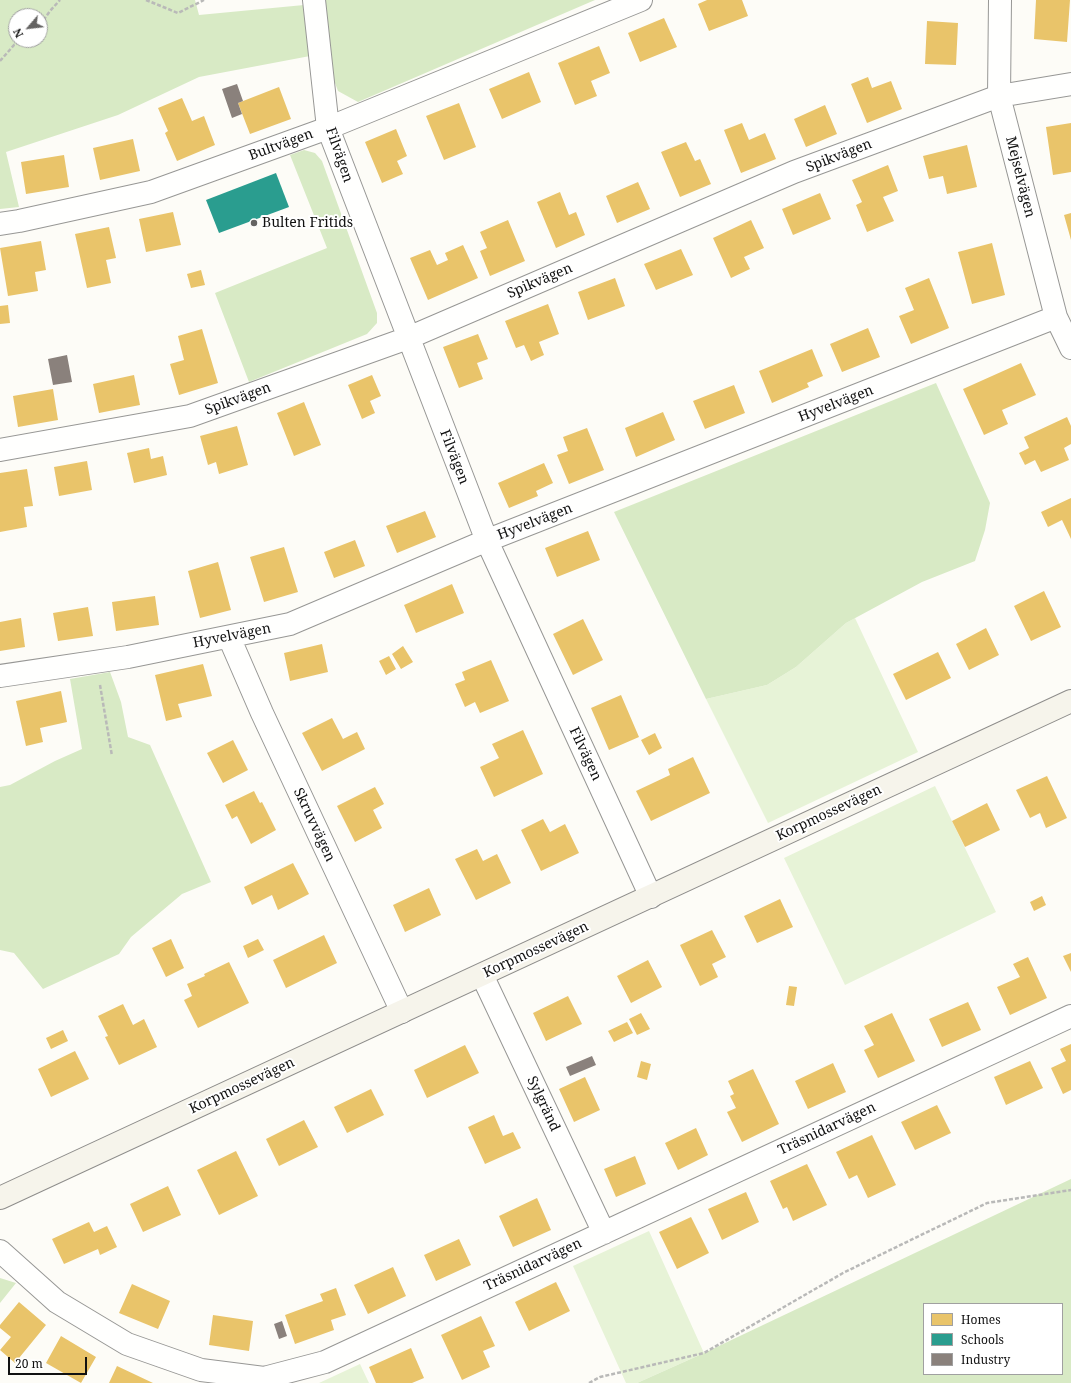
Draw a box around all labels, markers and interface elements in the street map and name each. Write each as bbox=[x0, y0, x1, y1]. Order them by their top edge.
north arrow bbox=[8, 8, 48, 48]
text: N bbox=[9, 26, 27, 41]
street label: Filvägen bbox=[322, 125, 356, 185]
street label: Bultvägen bbox=[246, 126, 316, 164]
street label: Mejselvägen bbox=[1002, 135, 1038, 219]
street label: Spikvägen bbox=[804, 136, 874, 176]
place label: Bulten Fritids bbox=[262, 215, 353, 231]
marker: Bulten Fritids bbox=[249, 218, 259, 228]
street label: Spikvägen bbox=[505, 260, 575, 302]
street label: Spikvägen bbox=[203, 379, 273, 419]
street label: Hyvelvägen bbox=[796, 382, 876, 426]
street label: Filvägen bbox=[436, 427, 472, 487]
street label: Hyvelvägen bbox=[495, 500, 575, 544]
street label: Hyvelvägen bbox=[192, 620, 272, 652]
street label: Filvägen bbox=[565, 725, 605, 783]
street label: Korpmossevägen bbox=[774, 781, 884, 845]
street label: Skruvvägen bbox=[290, 785, 338, 865]
street label: Korpmossevägen bbox=[481, 918, 591, 982]
street label: Korpmossevägen bbox=[187, 1054, 297, 1118]
street label: Sylgränd bbox=[523, 1074, 563, 1134]
street label: Träsnidarvägen bbox=[776, 1099, 878, 1159]
street label: Träsnidarvägen bbox=[482, 1235, 584, 1295]
legend bbox=[923, 1303, 1063, 1375]
text: Homes bbox=[961, 1311, 1001, 1328]
text: Schools bbox=[961, 1331, 1004, 1348]
scale bar bbox=[10, 1349, 89, 1375]
text: Industry bbox=[961, 1351, 1010, 1368]
text: 20 m bbox=[15, 1355, 43, 1372]

